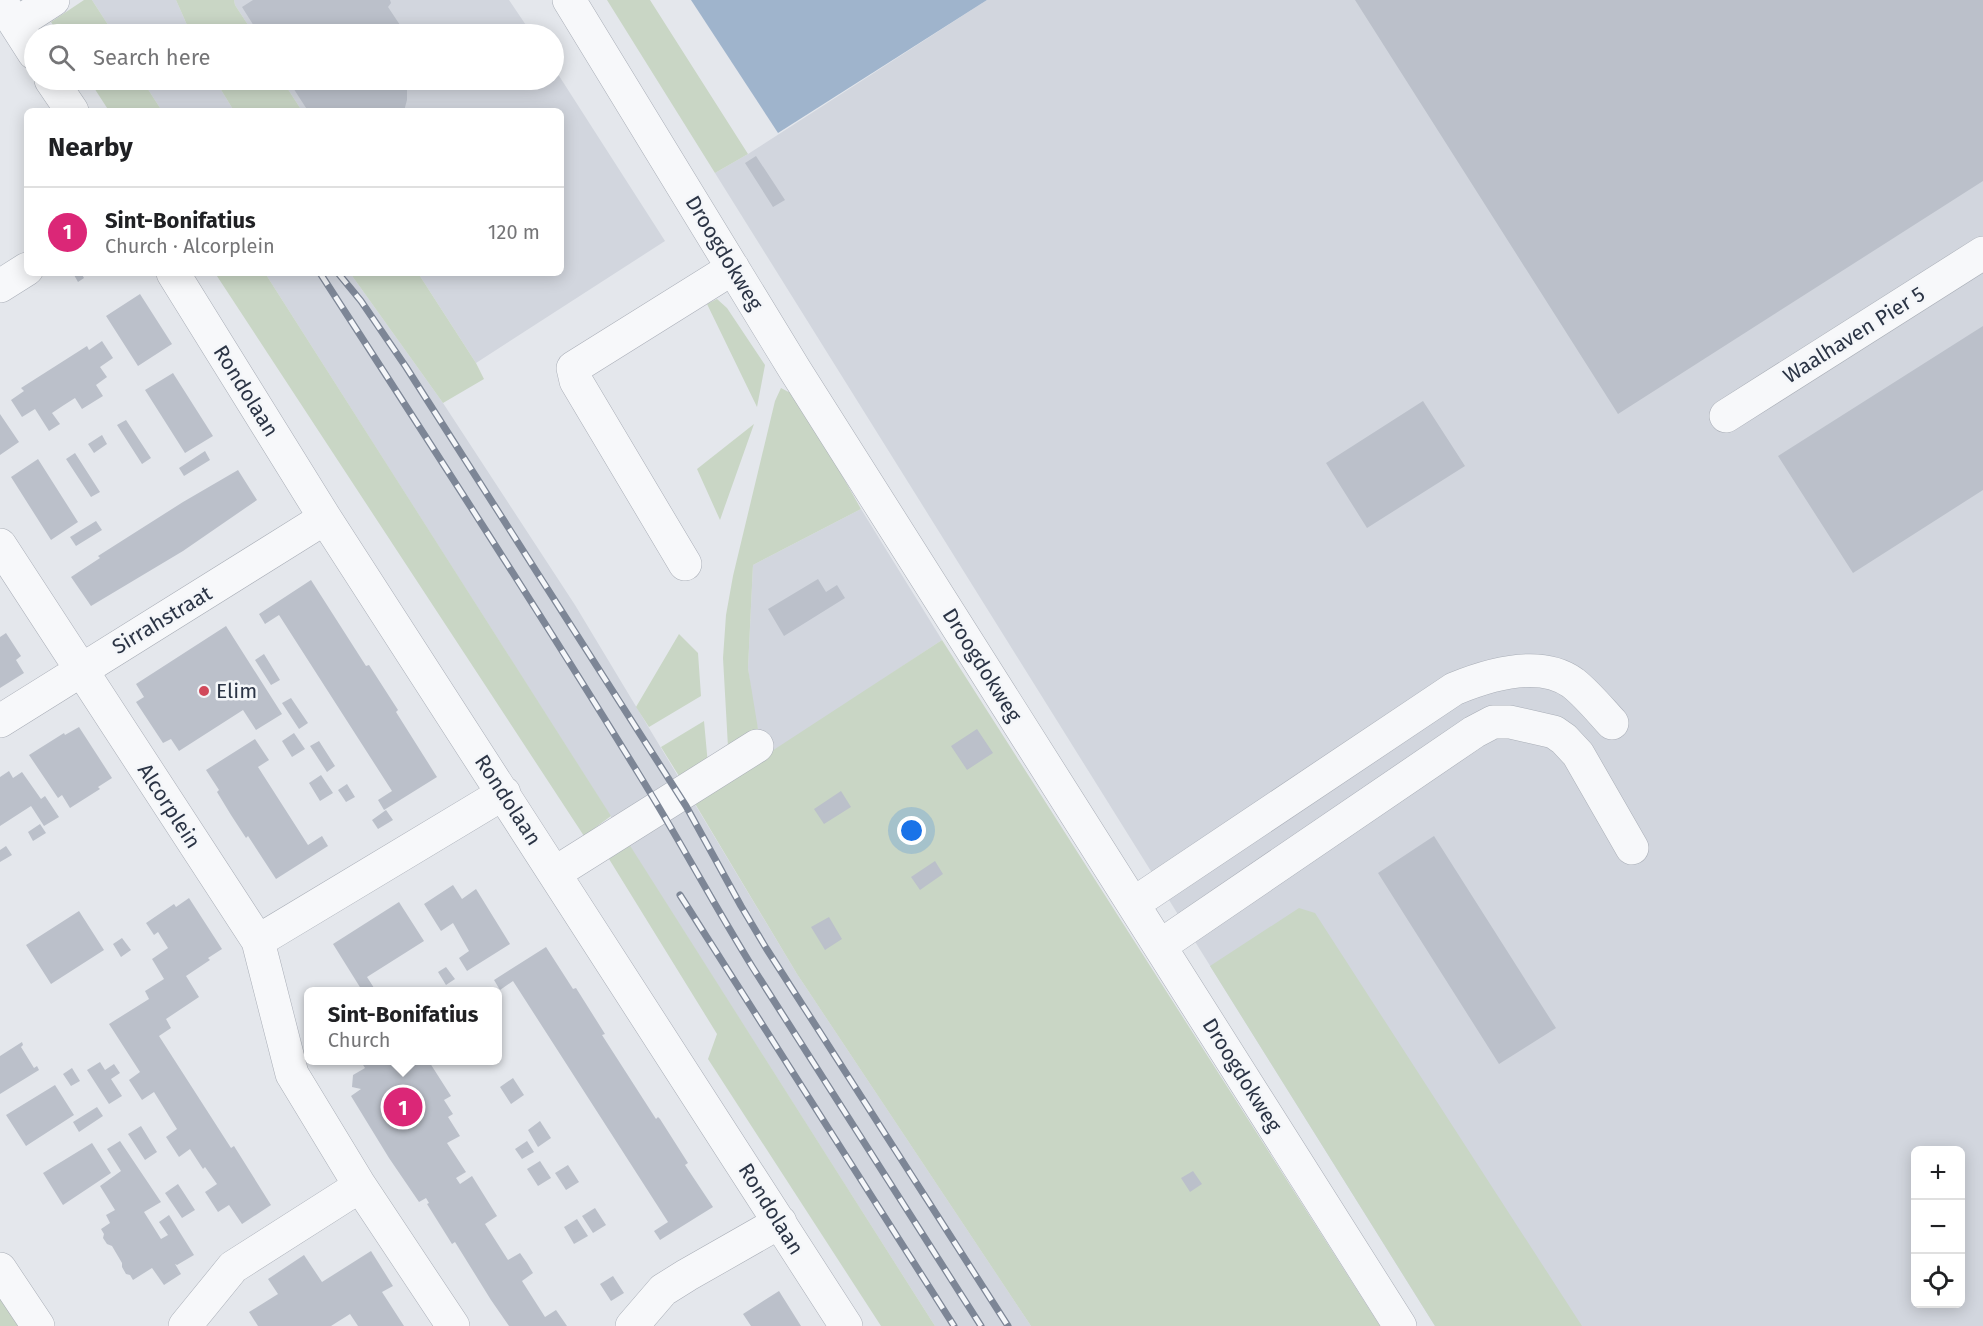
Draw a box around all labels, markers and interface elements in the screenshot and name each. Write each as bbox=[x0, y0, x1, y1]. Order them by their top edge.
search box bbox=[24, 24, 564, 90]
icon: search bbox=[45, 41, 78, 74]
text: Search here bbox=[93, 44, 211, 71]
text: Nearby bbox=[48, 132, 133, 163]
street label: Droogdokweg bbox=[680, 191, 768, 315]
text: Sint-Bonifatius bbox=[105, 207, 256, 234]
text: 1 bbox=[63, 220, 72, 244]
text: 120 m bbox=[488, 220, 540, 244]
text: Church · Alcorplein bbox=[105, 234, 275, 258]
street label: Waalhaven Pier 5 bbox=[1778, 281, 1930, 389]
street label: Rondolaan bbox=[208, 340, 284, 442]
street label: Sirrahstraat bbox=[107, 580, 217, 660]
street label: Droogdokweg bbox=[937, 603, 1027, 727]
place label: Elim bbox=[216, 678, 257, 704]
marker: Elim bbox=[197, 684, 211, 698]
street label: Rondolaan bbox=[469, 750, 547, 850]
street label: Alcorplein bbox=[132, 759, 206, 853]
your location bbox=[897, 816, 926, 845]
popup bbox=[304, 987, 502, 1065]
text: Sint-Bonifatius bbox=[328, 1001, 478, 1028]
street label: Droogdokweg bbox=[1197, 1013, 1287, 1137]
text: Church bbox=[328, 1028, 390, 1052]
pin: 1 bbox=[384, 1084, 422, 1130]
map controls bbox=[1911, 1146, 1965, 1308]
button: + bbox=[1911, 1146, 1965, 1200]
street label: Rondolaan bbox=[733, 1158, 809, 1260]
button: − bbox=[1911, 1200, 1965, 1254]
button: locate bbox=[1911, 1254, 1965, 1308]

